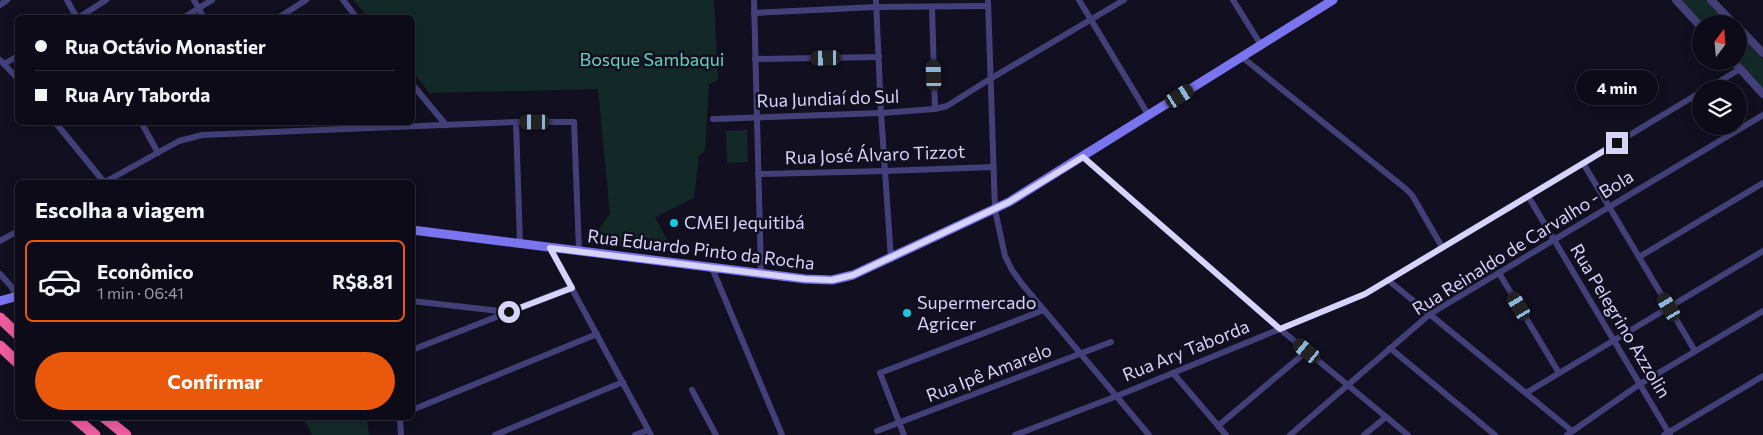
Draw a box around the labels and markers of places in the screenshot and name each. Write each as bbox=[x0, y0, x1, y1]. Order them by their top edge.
place label: CMEI Jequitibá bbox=[684, 211, 805, 233]
marker: CMEI Jequitibá bbox=[668, 217, 680, 229]
place label: Supermercado Agricer bbox=[917, 291, 1037, 334]
marker: Supermercado Agricer bbox=[901, 307, 913, 319]

